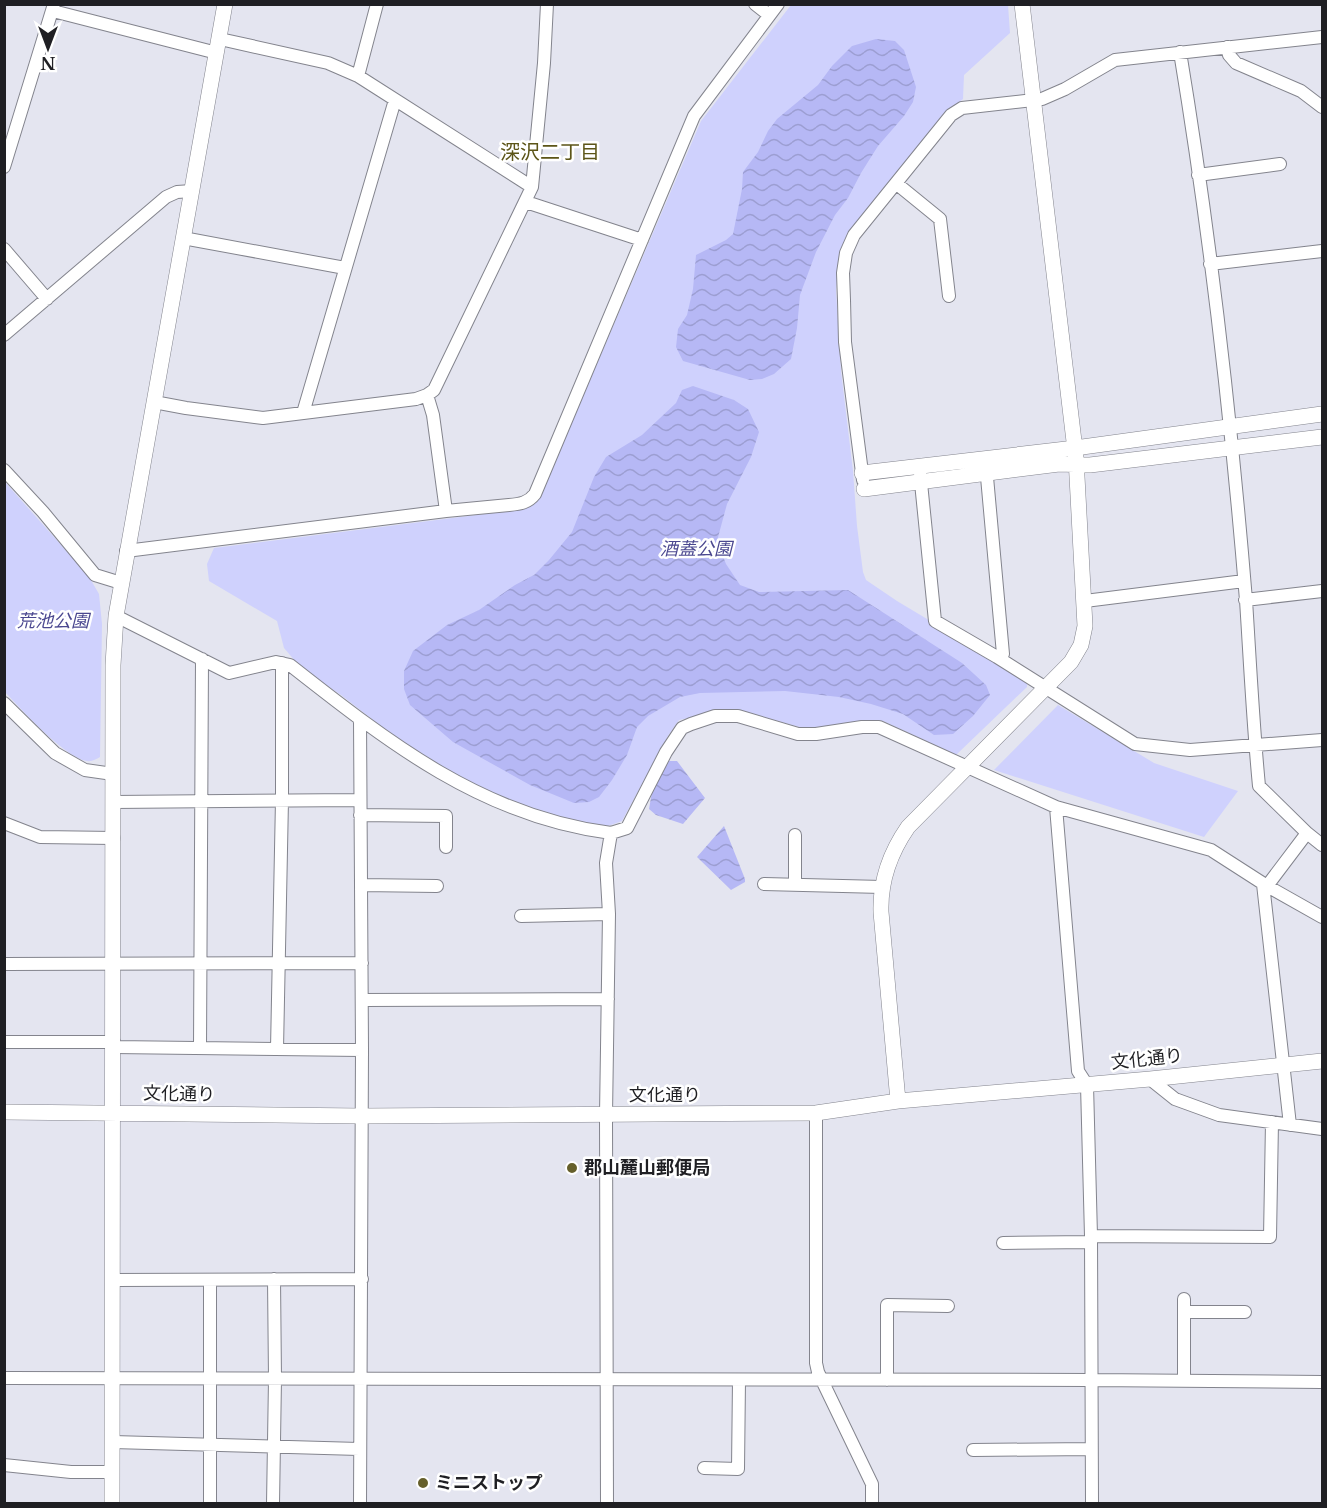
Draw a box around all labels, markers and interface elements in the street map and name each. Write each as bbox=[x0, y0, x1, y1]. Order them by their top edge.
north arrow bbox=[18, 18, 78, 78]
text: N bbox=[40, 53, 56, 73]
district label: 深沢二丁目 bbox=[500, 140, 600, 164]
park label: 酒蓋公園 bbox=[660, 538, 735, 560]
park label: 荒池公園 bbox=[17, 610, 92, 632]
street label: 文化通り bbox=[1110, 1044, 1184, 1074]
street label: 文化通り bbox=[143, 1082, 215, 1106]
street label: 文化通り bbox=[629, 1084, 701, 1106]
place label: 郡山麓山郵便局 bbox=[584, 1157, 710, 1179]
marker: 郡山麓山郵便局 bbox=[565, 1161, 579, 1175]
place label: ミニストップ bbox=[435, 1472, 543, 1494]
marker: ミニストップ bbox=[416, 1476, 430, 1490]

